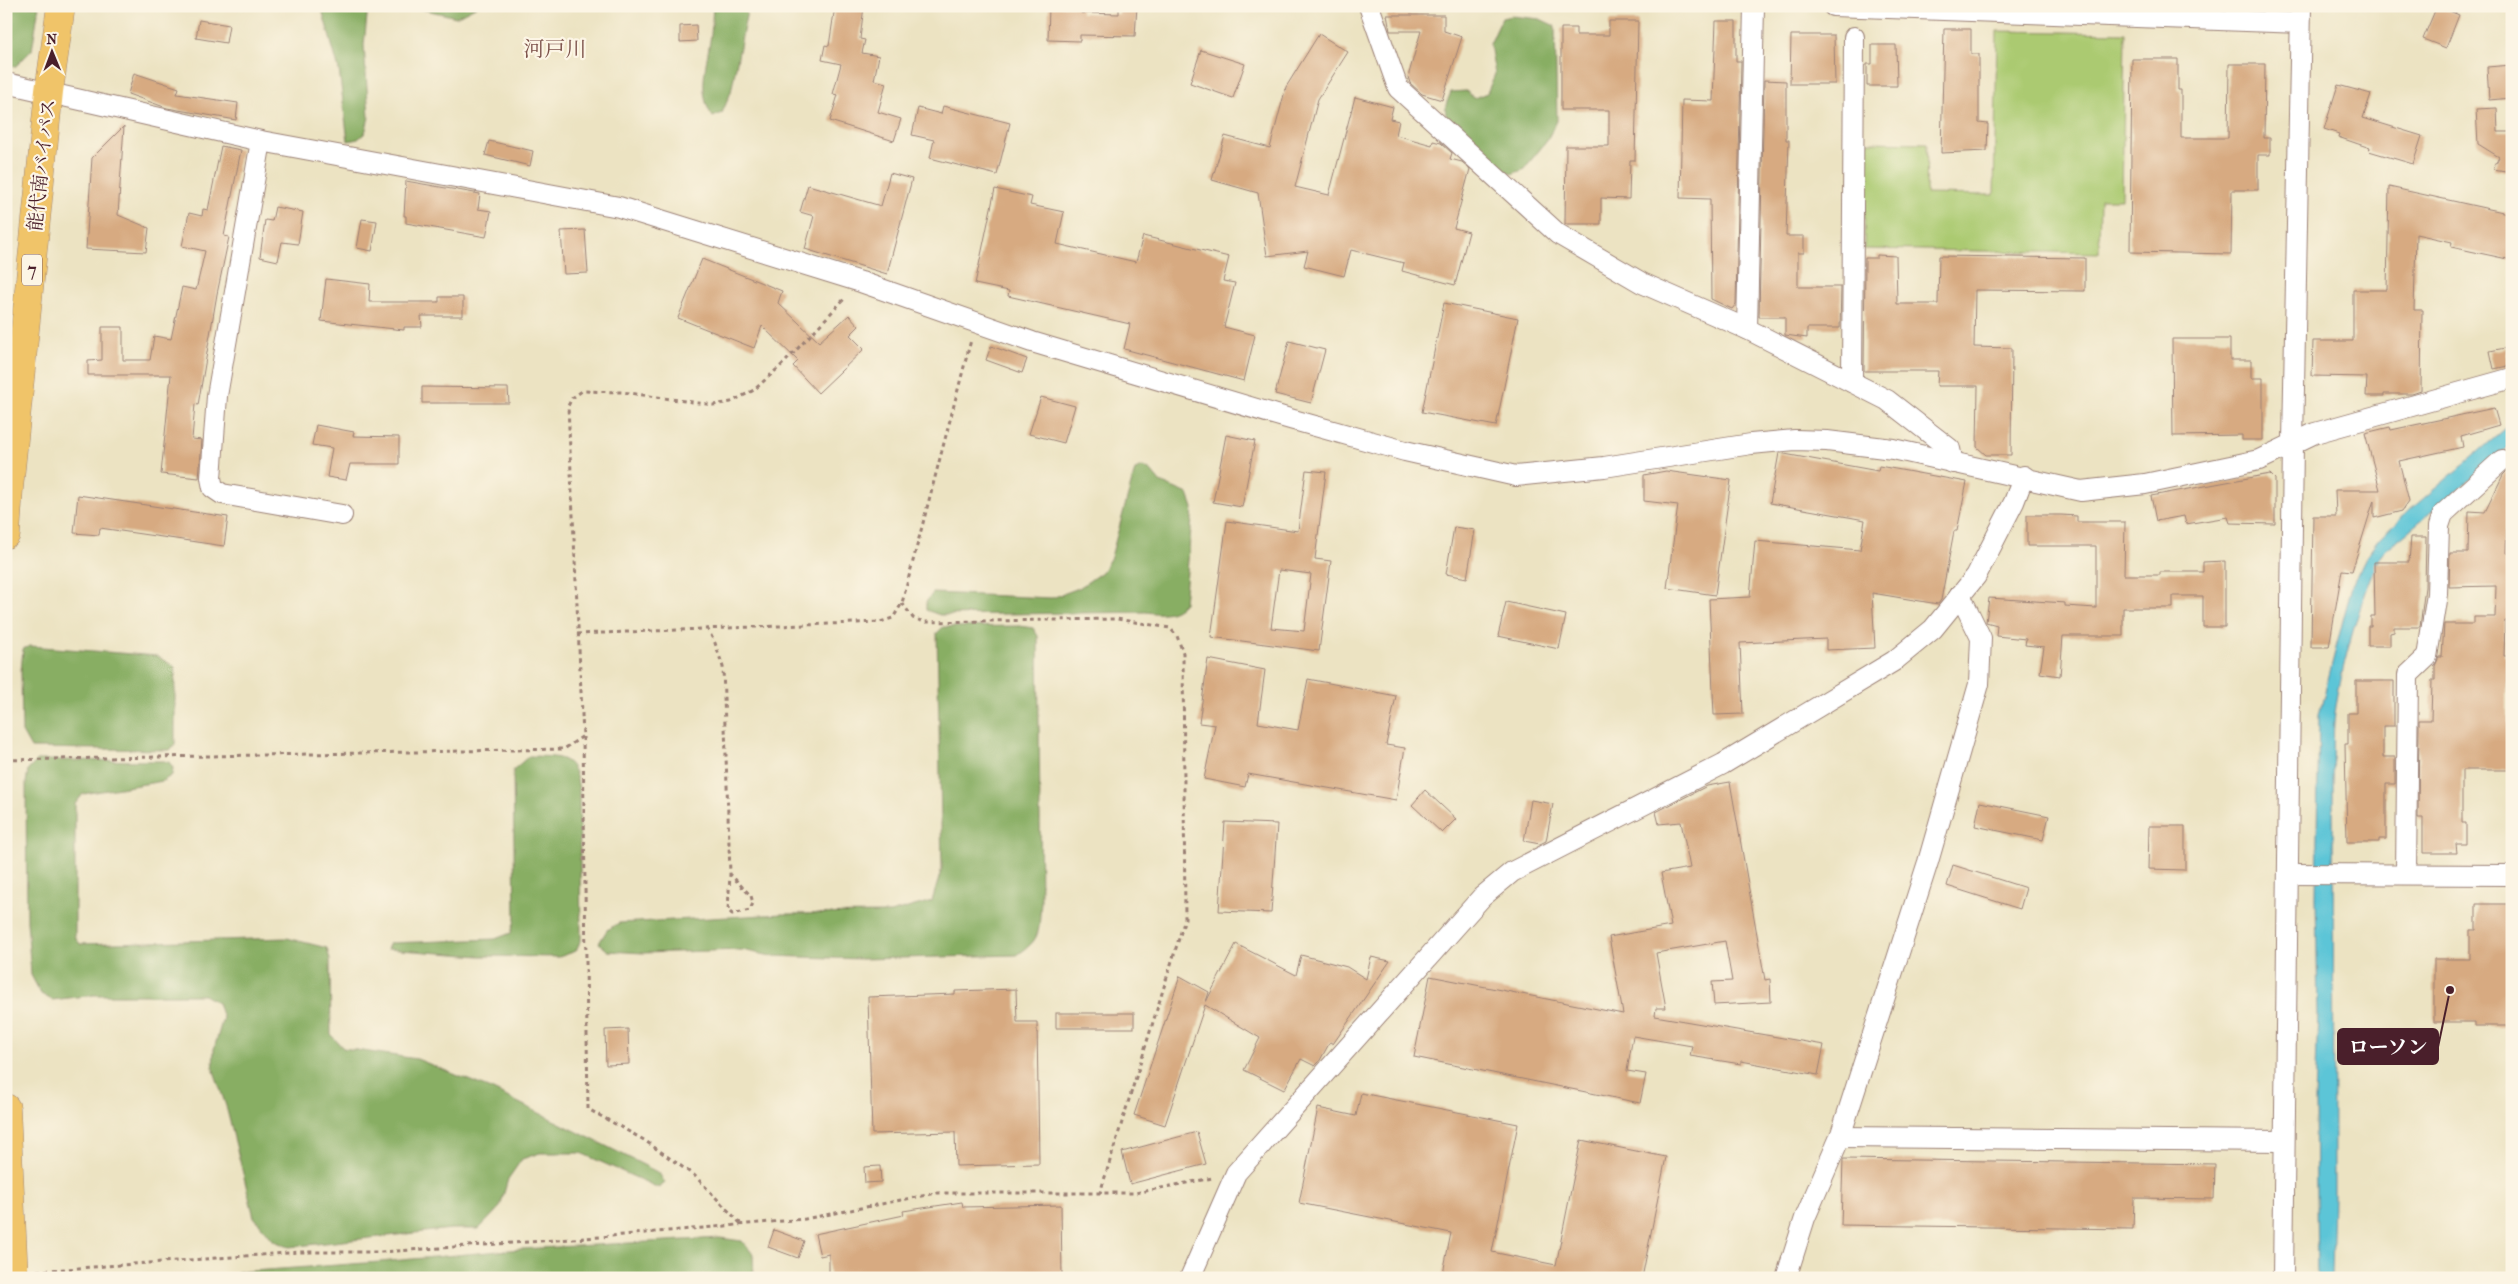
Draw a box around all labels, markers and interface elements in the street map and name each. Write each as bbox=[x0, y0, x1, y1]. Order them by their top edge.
north arrow bbox=[28, 28, 78, 78]
text: N bbox=[46, 31, 58, 48]
district label: 河戸川 bbox=[524, 37, 587, 61]
street label: 能代南バイパス bbox=[24, 98, 60, 232]
road number: 7 bbox=[22, 254, 42, 286]
callout: ローソン bbox=[2338, 1029, 2438, 1064]
text: ローソン bbox=[2348, 1036, 2428, 1059]

